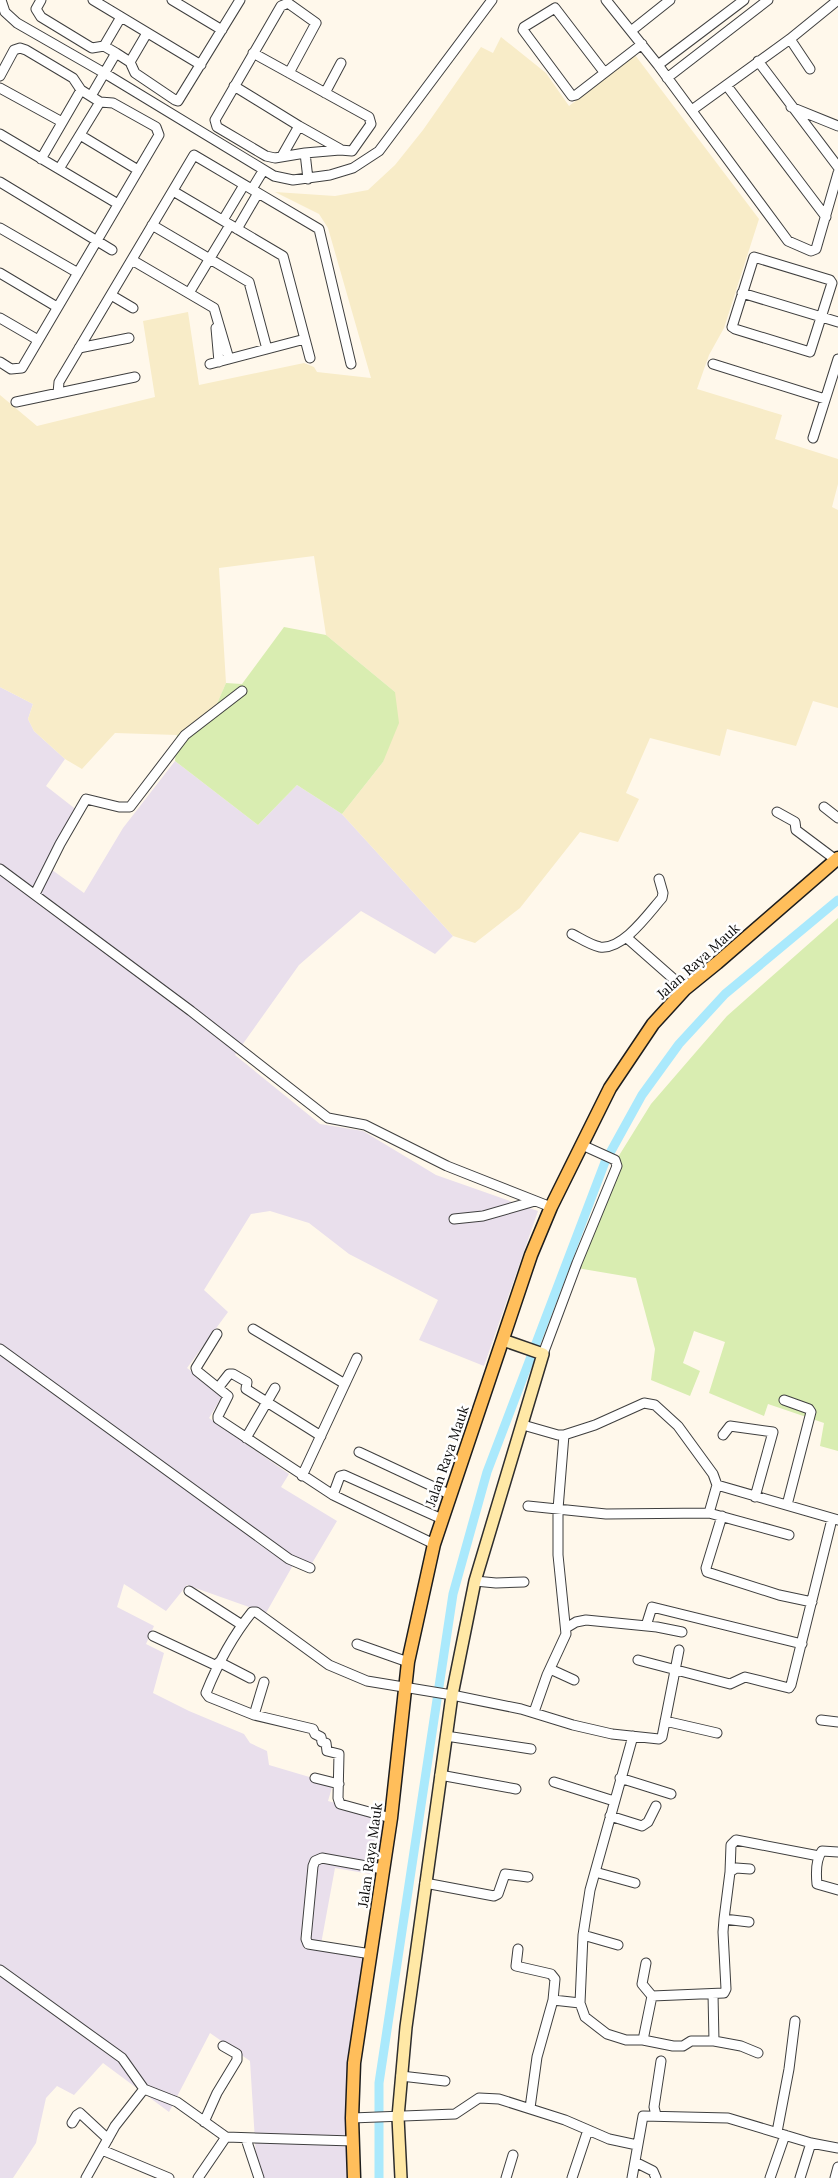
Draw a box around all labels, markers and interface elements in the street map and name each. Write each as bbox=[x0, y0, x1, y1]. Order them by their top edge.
street label: Jalan Raya Mauk bbox=[652, 919, 744, 1004]
street label: Jalan Raya Mauk bbox=[421, 1403, 473, 1510]
street label: Jalan Raya Mauk bbox=[354, 1801, 386, 1909]

